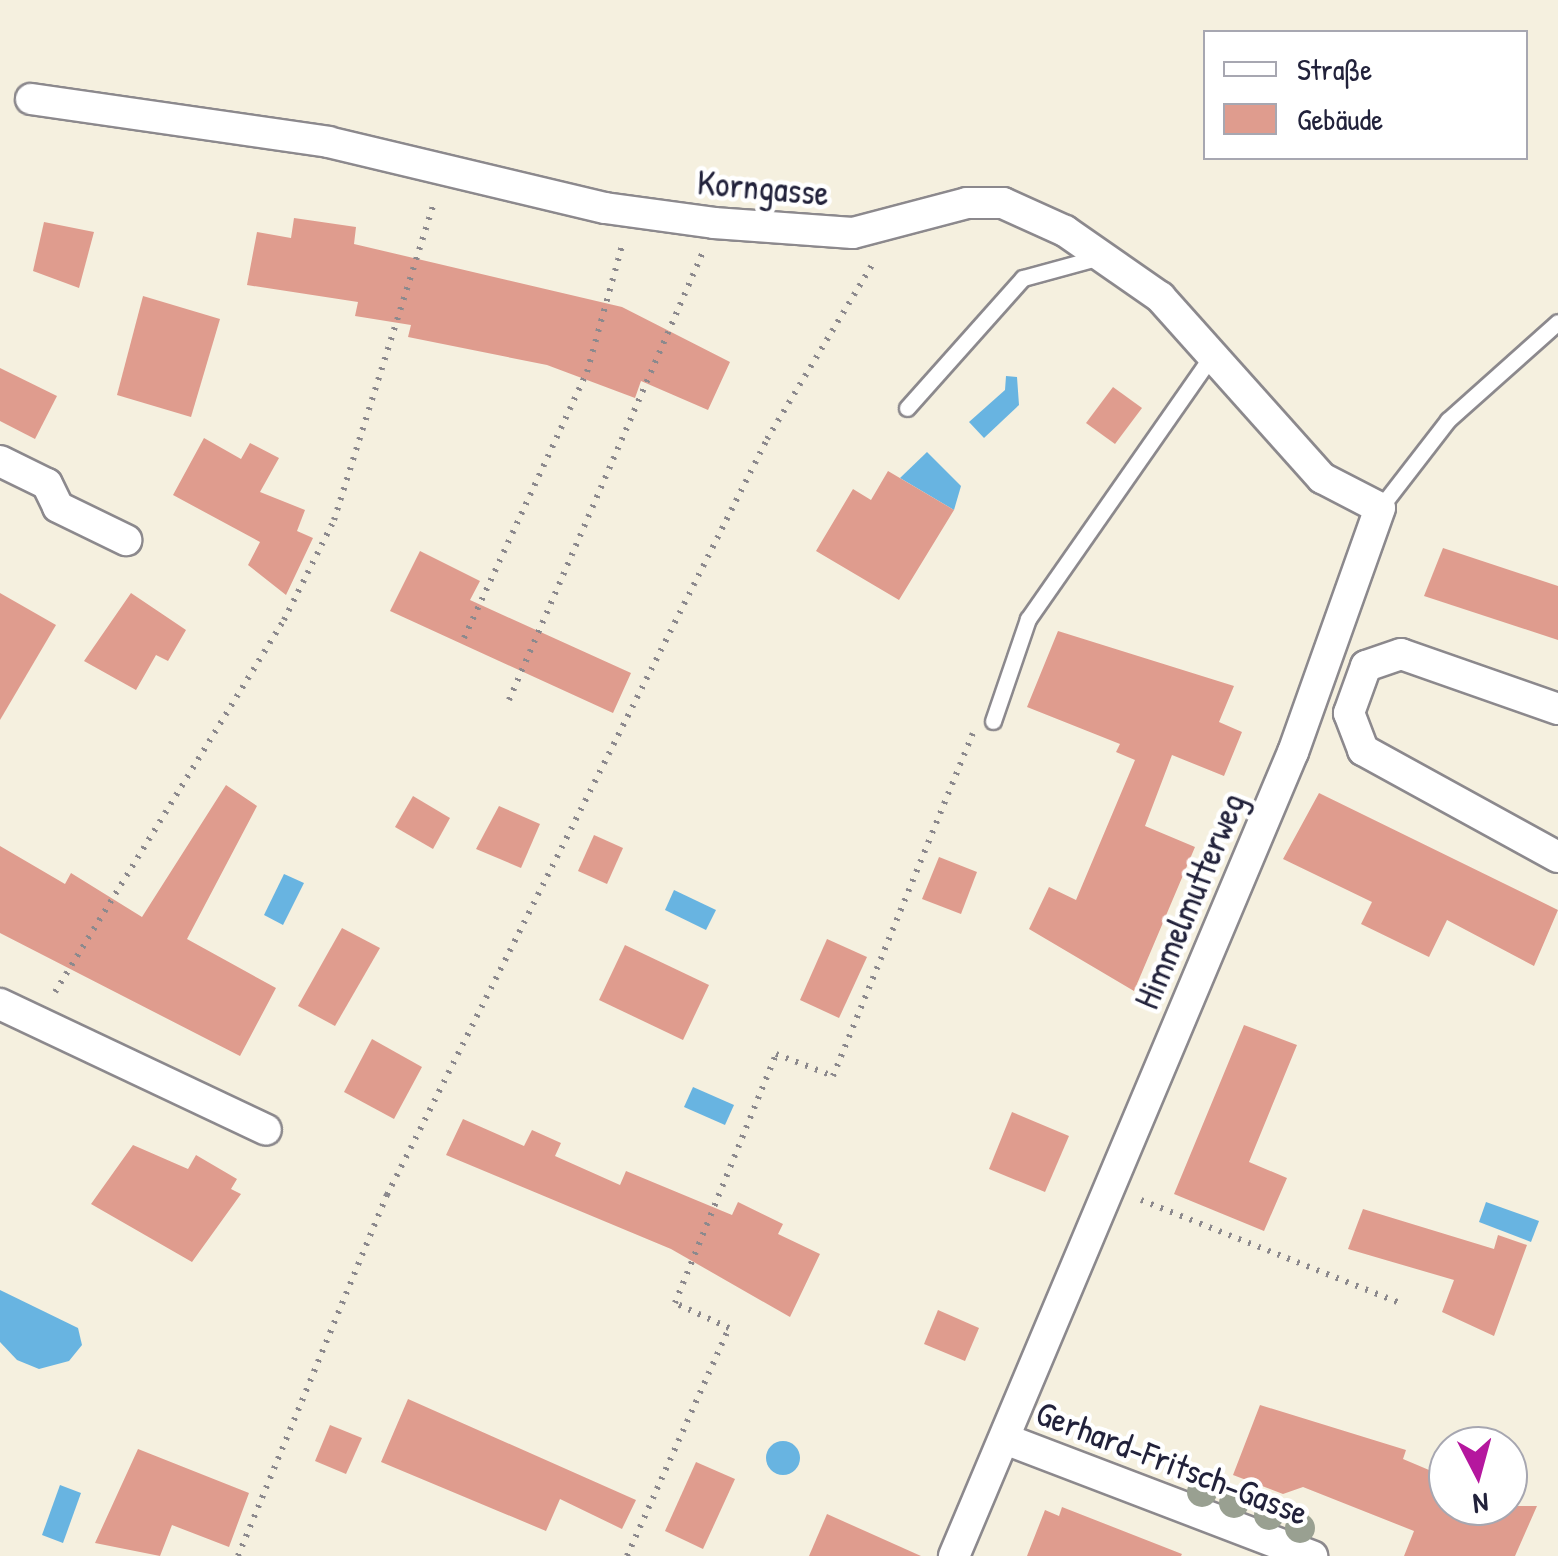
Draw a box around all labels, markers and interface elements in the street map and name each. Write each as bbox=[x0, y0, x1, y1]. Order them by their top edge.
legend bbox=[1203, 30, 1528, 160]
text: Straße bbox=[1297, 49, 1372, 89]
text: Gebäude bbox=[1297, 99, 1383, 139]
street label: Korngasse bbox=[695, 161, 831, 215]
street label: Himmelmutterweg bbox=[1126, 787, 1254, 1015]
street label: Gerhard-Fritsch-Gasse bbox=[1030, 1392, 1314, 1534]
north arrow bbox=[1428, 1426, 1528, 1526]
text: N bbox=[1472, 1484, 1490, 1524]

